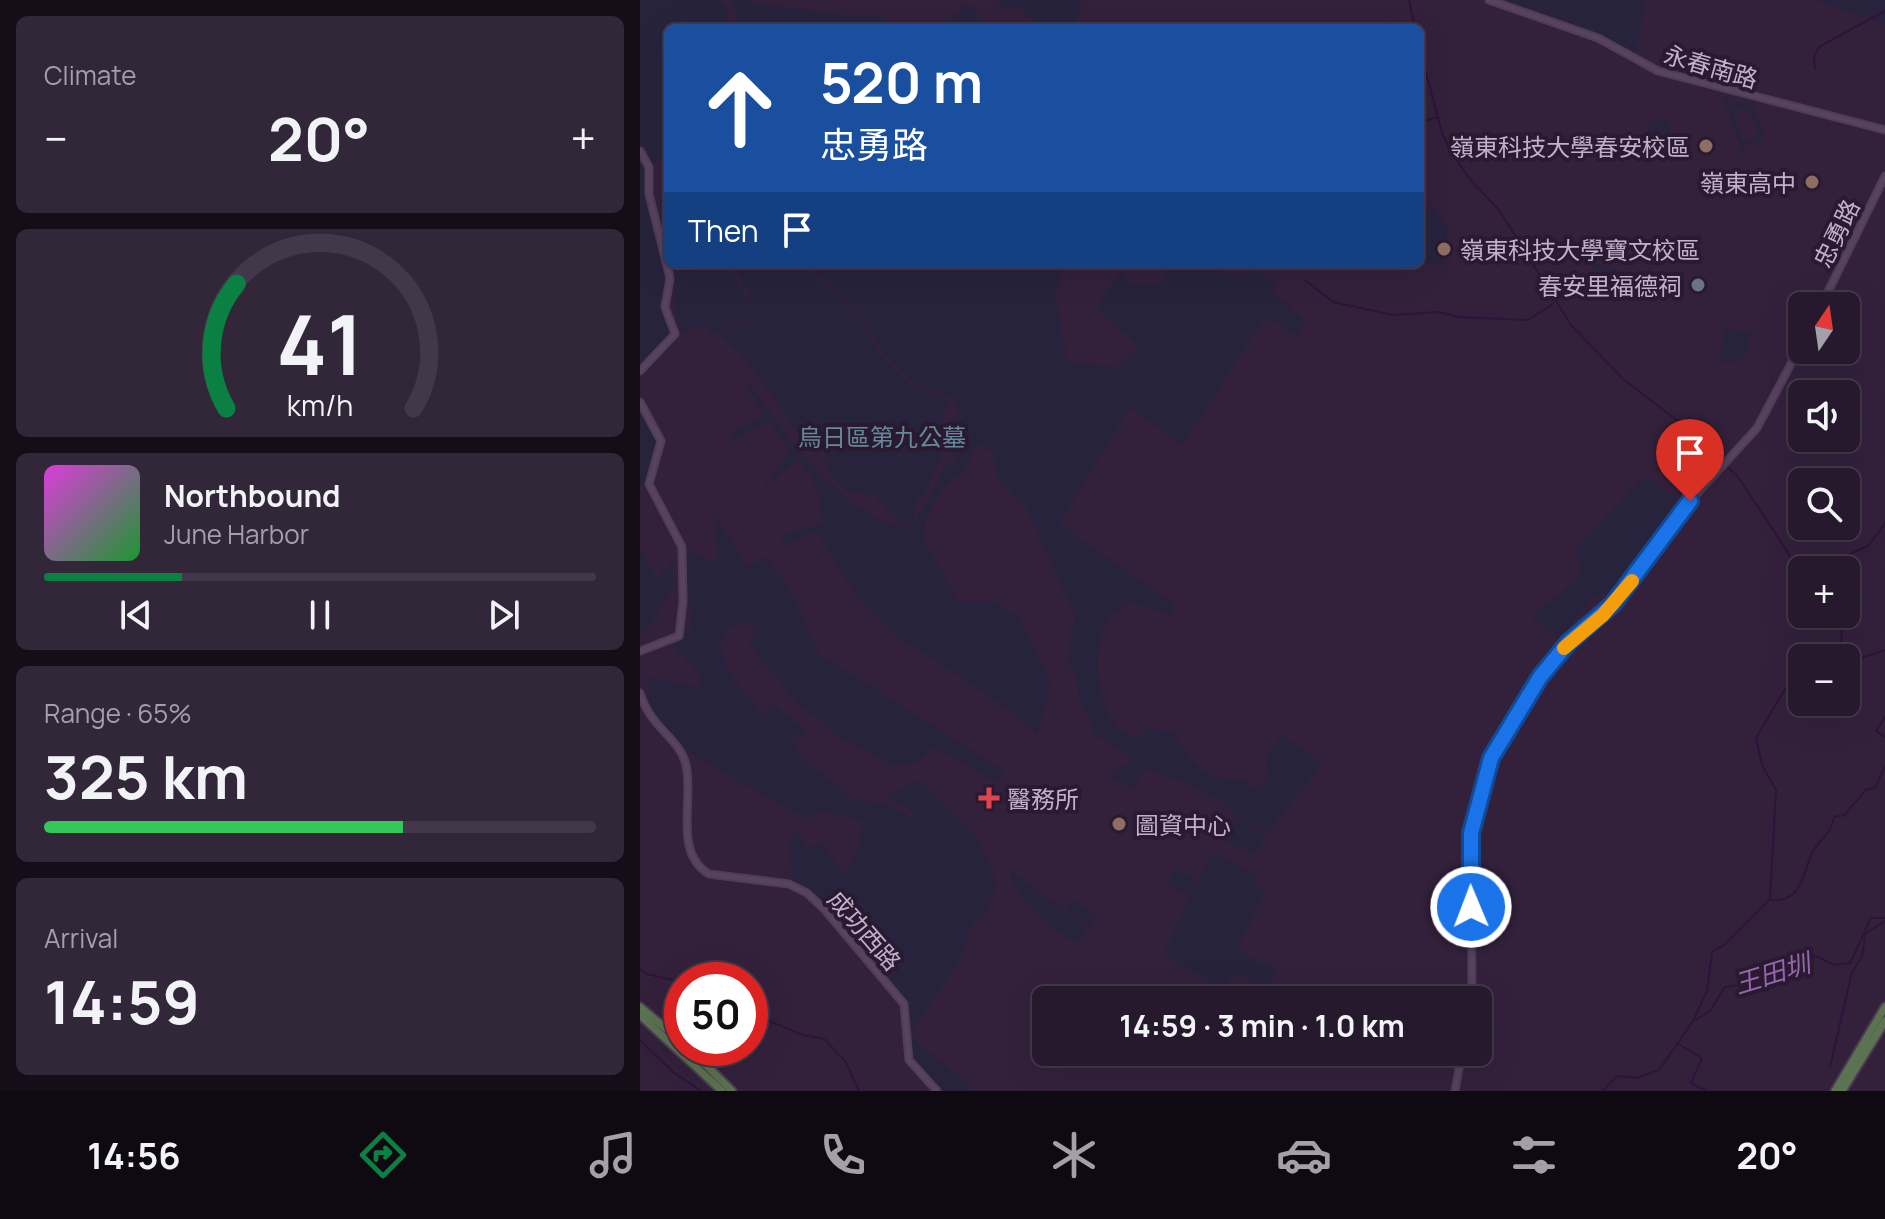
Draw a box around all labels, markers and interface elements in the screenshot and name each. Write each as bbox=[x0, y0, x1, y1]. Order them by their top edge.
street label: 永春南路 bbox=[1660, 37, 1762, 95]
text: 520 m bbox=[820, 43, 983, 120]
icon: ahead bbox=[688, 56, 792, 160]
text: Climate bbox=[44, 57, 136, 93]
text: 20° bbox=[268, 97, 370, 179]
text: − bbox=[44, 108, 68, 168]
text: + bbox=[571, 108, 596, 168]
text: 忠勇路 bbox=[820, 120, 928, 169]
place label: 嶺東科技大學春安校區 bbox=[1450, 130, 1690, 163]
marker: 嶺東科技大學春安校區 bbox=[1697, 137, 1715, 155]
place label: 嶺東高中 bbox=[1700, 166, 1796, 199]
marker: 嶺東高中 bbox=[1803, 173, 1821, 191]
street label: 忠勇路 bbox=[1805, 193, 1867, 273]
icon: arrive bbox=[775, 208, 819, 252]
text: Then bbox=[688, 210, 759, 251]
place label: 嶺東科技大學寶文校區 bbox=[1460, 233, 1700, 266]
marker: 嶺東科技大學寶文校區 bbox=[1435, 240, 1453, 258]
place label: 春安里福德祠 bbox=[1538, 269, 1682, 302]
marker: 春安里福德祠 bbox=[1689, 276, 1707, 294]
text: 41 bbox=[276, 285, 364, 399]
north arrow bbox=[1788, 292, 1860, 364]
map controls bbox=[1788, 292, 1860, 716]
button: sound bbox=[1788, 380, 1860, 452]
text: km/h bbox=[287, 386, 353, 425]
pin bbox=[1656, 419, 1724, 501]
park label: 烏日區第九公墓 bbox=[798, 420, 966, 453]
icon: arrive bbox=[1668, 431, 1712, 475]
button: search bbox=[1788, 468, 1860, 540]
text: Northbound bbox=[164, 475, 341, 516]
text: June Harbor bbox=[164, 516, 309, 552]
button: + bbox=[1788, 556, 1860, 628]
icon: previous bbox=[114, 593, 158, 637]
icon: pause bbox=[298, 593, 342, 637]
icon: next bbox=[482, 593, 526, 637]
button: − bbox=[1788, 644, 1860, 716]
text: Range · 65% bbox=[44, 695, 192, 731]
text: 325 km bbox=[44, 735, 248, 817]
place label: 醫務所 bbox=[1007, 782, 1079, 815]
marker: 醫務所 bbox=[978, 787, 1000, 809]
place label: 圖資中心 bbox=[1135, 808, 1231, 841]
marker: 圖資中心 bbox=[1110, 815, 1128, 833]
position arrow bbox=[1429, 865, 1513, 949]
street label: 成功西路 bbox=[821, 883, 909, 977]
text: Arrival bbox=[44, 920, 118, 956]
water label: 王田圳 bbox=[1729, 943, 1818, 1002]
text: 14:59 bbox=[44, 960, 200, 1042]
speed limit sign: 50 bbox=[664, 962, 768, 1066]
text: 14:59 · 3 min · 1.0 km bbox=[1119, 1005, 1405, 1046]
icon: directions bbox=[355, 1127, 411, 1183]
icon: music bbox=[585, 1127, 641, 1183]
icon: phone bbox=[815, 1127, 871, 1183]
icon: climate bbox=[1046, 1127, 1102, 1183]
icon: car bbox=[1276, 1127, 1332, 1183]
icon: filters bbox=[1506, 1127, 1562, 1183]
text: 14:56 bbox=[87, 1131, 181, 1180]
text: 20° bbox=[1736, 1131, 1798, 1180]

